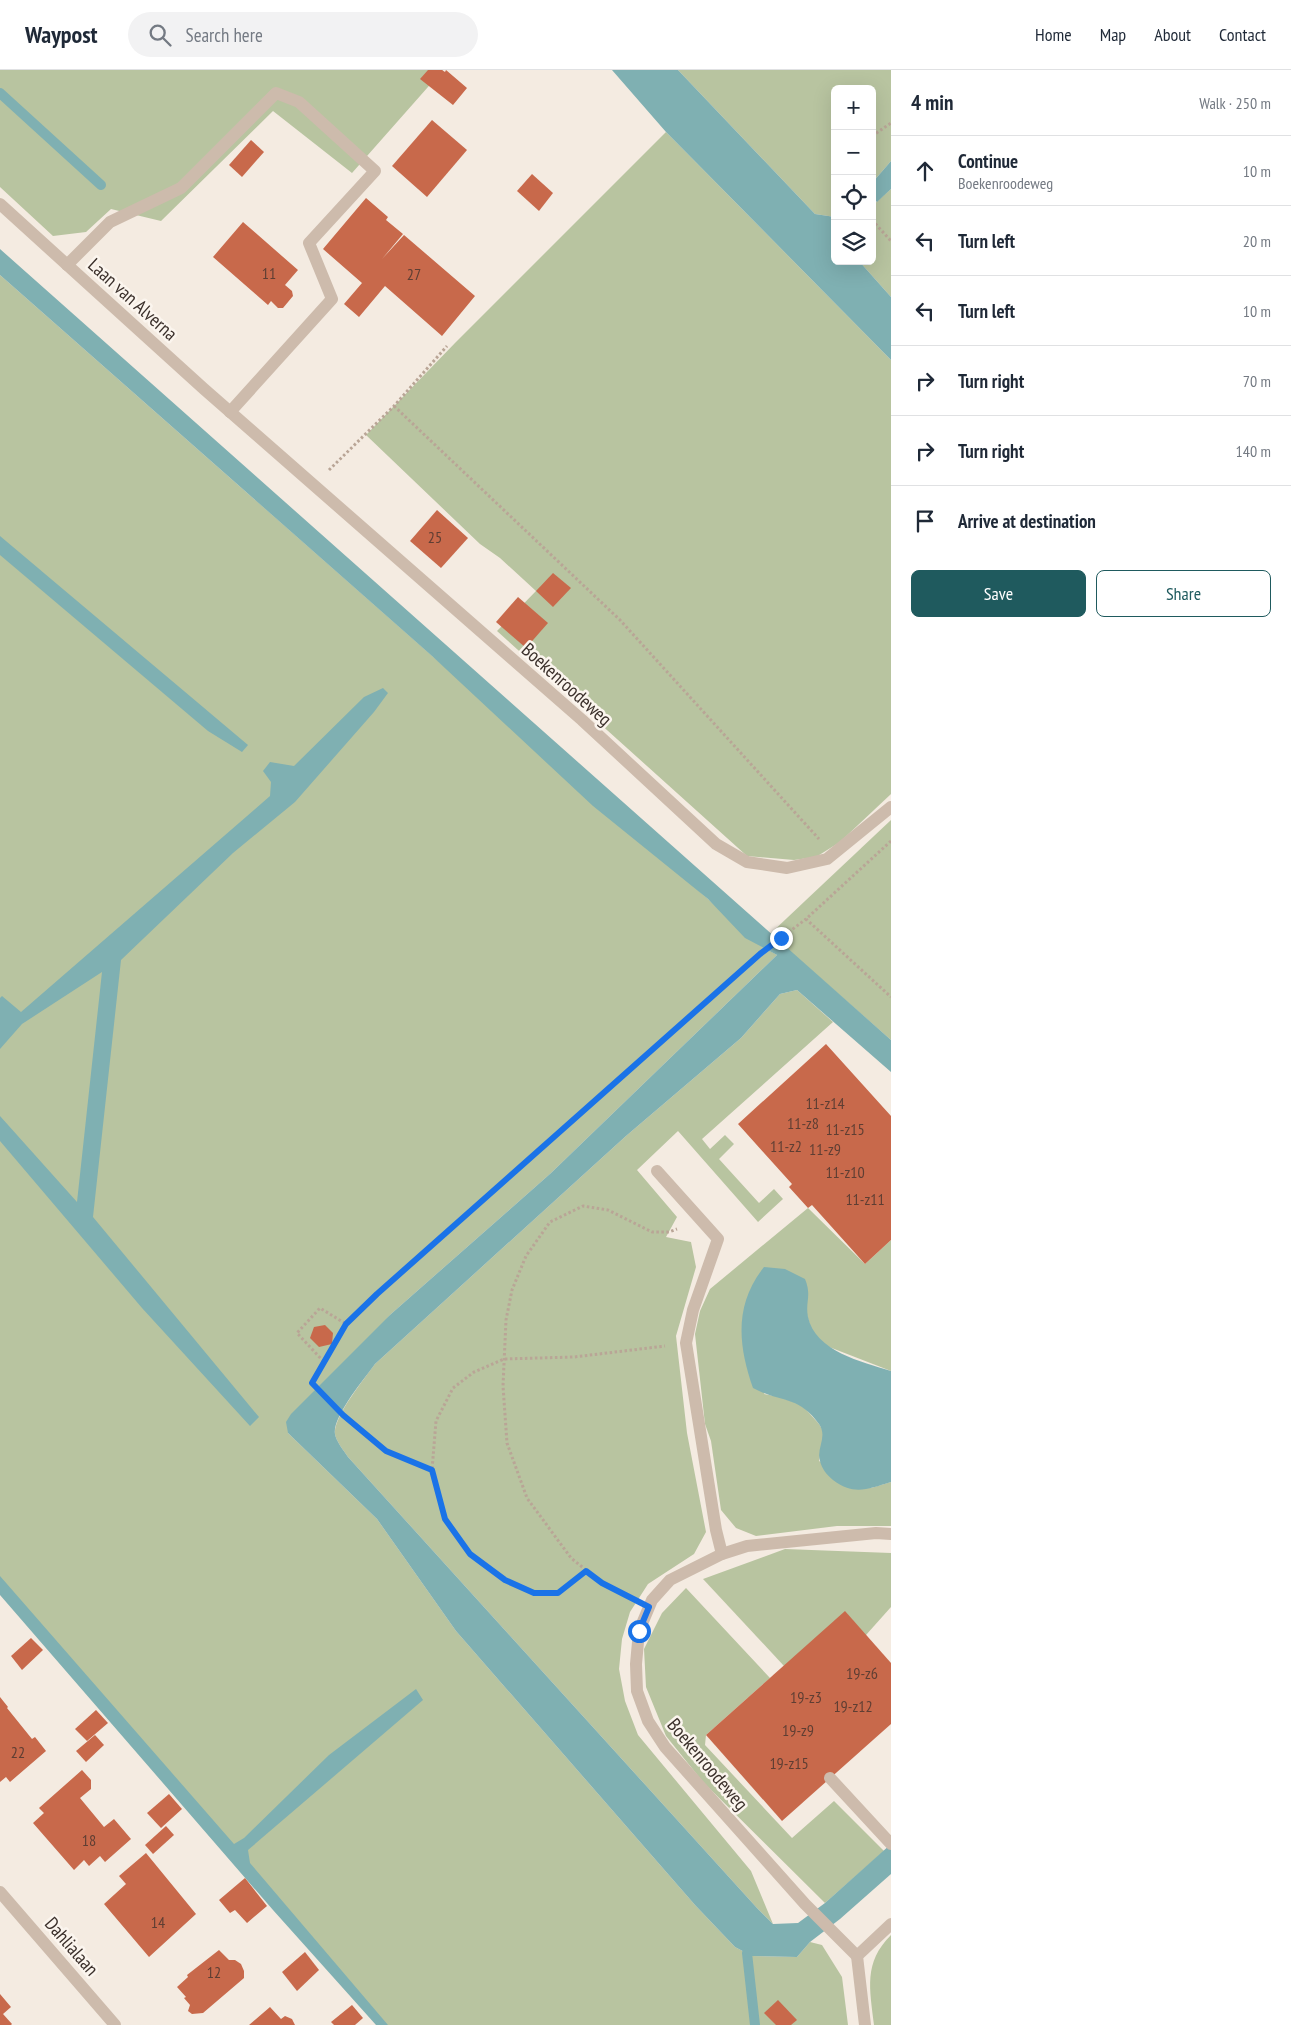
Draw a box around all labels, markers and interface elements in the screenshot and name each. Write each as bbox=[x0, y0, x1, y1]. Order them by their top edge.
search box bbox=[128, 12, 478, 57]
text: Waypost bbox=[25, 19, 98, 50]
icon: search bbox=[146, 21, 174, 49]
text: Search here bbox=[186, 23, 263, 47]
text: Home bbox=[1035, 23, 1072, 46]
text: Map bbox=[1100, 23, 1126, 46]
text: About bbox=[1154, 23, 1191, 46]
text: Contact bbox=[1219, 23, 1266, 46]
map controls bbox=[831, 85, 876, 265]
button: + bbox=[831, 85, 876, 130]
text: 4 min bbox=[911, 89, 953, 116]
text: Walk · 250 m bbox=[1199, 93, 1271, 113]
button: − bbox=[831, 130, 876, 175]
text: Continue bbox=[958, 149, 1018, 173]
icon: ahead bbox=[911, 157, 939, 185]
text: 10 m bbox=[1243, 161, 1271, 181]
text: Boekenroodeweg bbox=[958, 173, 1053, 193]
button: locate bbox=[831, 175, 876, 220]
button: layers bbox=[831, 220, 876, 265]
icon: left bbox=[911, 227, 939, 255]
text: Turn left bbox=[958, 229, 1015, 253]
text: 20 m bbox=[1243, 231, 1271, 251]
street label: Laan van Alverna bbox=[83, 253, 183, 345]
house number: 11 bbox=[262, 263, 276, 283]
house number: 27 bbox=[407, 264, 421, 284]
icon: left bbox=[911, 297, 939, 325]
text: Turn left bbox=[958, 299, 1015, 323]
text: 10 m bbox=[1243, 301, 1271, 321]
icon: right bbox=[911, 367, 939, 395]
text: Turn right bbox=[958, 369, 1024, 393]
text: 70 m bbox=[1243, 371, 1271, 391]
icon: right bbox=[911, 437, 939, 465]
text: Turn right bbox=[958, 439, 1024, 463]
text: 140 m bbox=[1236, 441, 1271, 461]
icon: arrive bbox=[911, 507, 939, 535]
text: Arrive at destination bbox=[958, 509, 1096, 533]
house number: 25 bbox=[428, 527, 442, 547]
button: Save bbox=[911, 570, 1086, 617]
button: Share bbox=[1096, 570, 1271, 617]
street label: Boekenroodeweg bbox=[517, 637, 617, 731]
route end bbox=[770, 927, 793, 950]
house number: 11-z14 bbox=[805, 1093, 845, 1113]
house number: 11-z8 bbox=[787, 1113, 819, 1133]
house number: 11-z15 bbox=[825, 1119, 865, 1139]
house number: 11-z2 bbox=[770, 1136, 802, 1156]
house number: 11-z9 bbox=[809, 1139, 841, 1159]
house number: 11-z10 bbox=[825, 1162, 865, 1182]
house number: 11-z11 bbox=[845, 1189, 885, 1209]
route start bbox=[628, 1620, 651, 1643]
house number: 19-z6 bbox=[846, 1663, 878, 1683]
house number: 19-z3 bbox=[790, 1687, 822, 1707]
house number: 19-z12 bbox=[833, 1696, 873, 1716]
street label: Boekenroodeweg bbox=[663, 1713, 753, 1815]
house number: 19-z9 bbox=[782, 1720, 814, 1740]
house number: 22 bbox=[11, 1742, 25, 1762]
house number: 19-z15 bbox=[769, 1753, 809, 1773]
house number: 18 bbox=[82, 1830, 96, 1850]
street label: Dahlialaan bbox=[40, 1912, 104, 1980]
house number: 14 bbox=[151, 1912, 165, 1932]
house number: 12 bbox=[207, 1962, 221, 1982]

